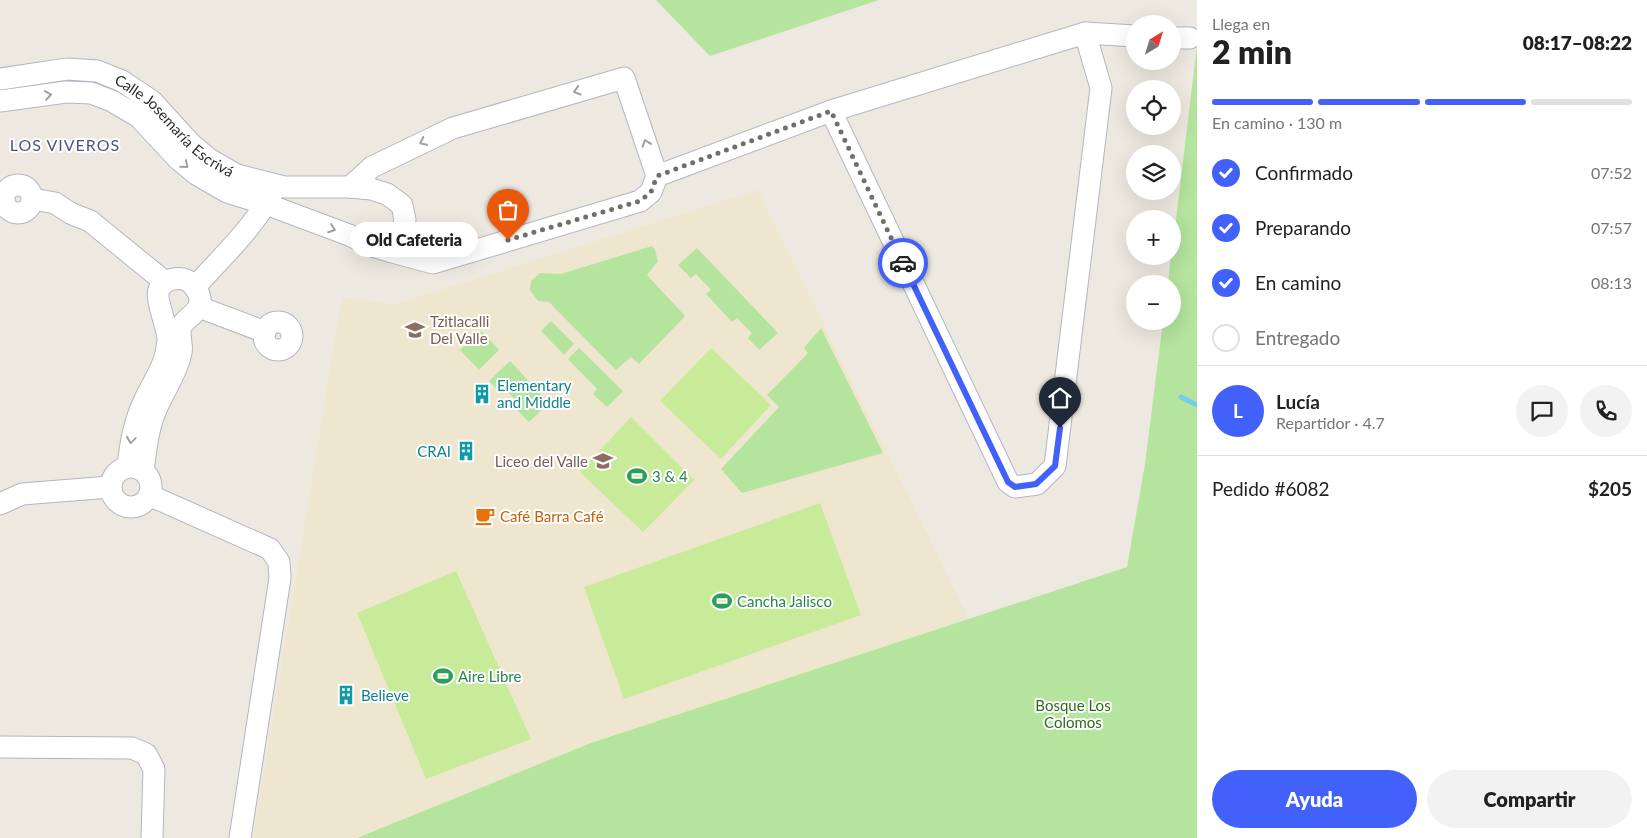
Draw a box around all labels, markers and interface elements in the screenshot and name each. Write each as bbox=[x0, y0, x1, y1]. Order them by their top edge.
text: Llega en bbox=[1212, 14, 1270, 33]
north arrow bbox=[1126, 15, 1181, 70]
map controls bbox=[1126, 15, 1181, 330]
text: 08:17–08:22 bbox=[1523, 31, 1632, 54]
text: 2 min bbox=[1212, 32, 1292, 71]
street label: Calle Josemaría Escrivá bbox=[113, 70, 237, 180]
button: locate bbox=[1126, 80, 1181, 135]
one-way arrow bbox=[573, 86, 581, 96]
one-way arrow bbox=[44, 90, 53, 100]
text: En camino · 130 m bbox=[1212, 113, 1342, 132]
district label: LOS VIVEROS bbox=[10, 135, 120, 154]
one-way arrow bbox=[419, 136, 428, 146]
one-way arrow bbox=[642, 140, 652, 148]
button: layers bbox=[1126, 145, 1181, 200]
one-way arrow bbox=[179, 159, 188, 168]
icon: check bbox=[1212, 159, 1240, 187]
text: Confirmado bbox=[1255, 161, 1353, 184]
text: 07:52 bbox=[1591, 163, 1632, 182]
pin bbox=[487, 189, 529, 240]
icon: bag bbox=[494, 196, 522, 224]
button: + bbox=[1126, 210, 1181, 265]
icon: check bbox=[1212, 214, 1240, 242]
text: Preparando bbox=[1255, 216, 1351, 239]
text: 07:57 bbox=[1591, 218, 1632, 237]
callout: Old Cafeteria bbox=[350, 222, 478, 258]
one-way arrow bbox=[327, 223, 336, 233]
text: Old Cafeteria bbox=[366, 230, 462, 249]
courier bbox=[878, 238, 928, 288]
icon: car bbox=[889, 249, 917, 277]
icon: check bbox=[1212, 269, 1240, 297]
text: En camino bbox=[1255, 271, 1341, 294]
text: 08:13 bbox=[1591, 273, 1632, 292]
button: − bbox=[1126, 275, 1181, 330]
place label: Tzitlacalli Del Valle bbox=[430, 312, 489, 347]
school or university icon: Tzitlacalli Del Valle bbox=[404, 319, 426, 341]
text: Entregado bbox=[1255, 326, 1340, 349]
place label: Elementary and Middle bbox=[497, 376, 572, 411]
pin bbox=[1039, 377, 1081, 428]
building icon: Elementary and Middle bbox=[471, 383, 493, 405]
icon: home bbox=[1046, 384, 1074, 412]
button: chat bbox=[1516, 385, 1568, 437]
button: phone bbox=[1580, 385, 1632, 437]
text: Lucía bbox=[1276, 390, 1320, 413]
text: L bbox=[1233, 399, 1243, 422]
text: Repartidor · 4.7 bbox=[1276, 413, 1385, 432]
one-way arrow bbox=[127, 435, 137, 444]
building icon: CRAI bbox=[455, 440, 477, 462]
place label: CRAI bbox=[417, 442, 451, 460]
school or university icon: Liceo del Valle bbox=[592, 450, 614, 472]
place label: Liceo del Valle bbox=[495, 452, 588, 470]
sports icon: 3 & 4 bbox=[626, 465, 648, 487]
place label: 3 & 4 bbox=[652, 467, 688, 485]
text: Pedido #6082 bbox=[1212, 477, 1330, 500]
text: $205 bbox=[1588, 477, 1632, 500]
cafe icon: Café Barra Café bbox=[474, 505, 496, 527]
place label: Café Barra Café bbox=[500, 507, 604, 525]
sports icon: Cancha Jalisco bbox=[711, 590, 733, 612]
place label: Cancha Jalisco bbox=[737, 592, 832, 610]
sports icon: Aire Libre bbox=[432, 665, 454, 687]
place label: Aire Libre bbox=[458, 667, 521, 685]
building icon: Believe bbox=[335, 684, 357, 706]
place label: Believe bbox=[361, 686, 409, 704]
park label: Bosque Los Colomos bbox=[1035, 696, 1111, 731]
button: Ayuda bbox=[1212, 770, 1417, 828]
button: Compartir bbox=[1427, 770, 1632, 828]

